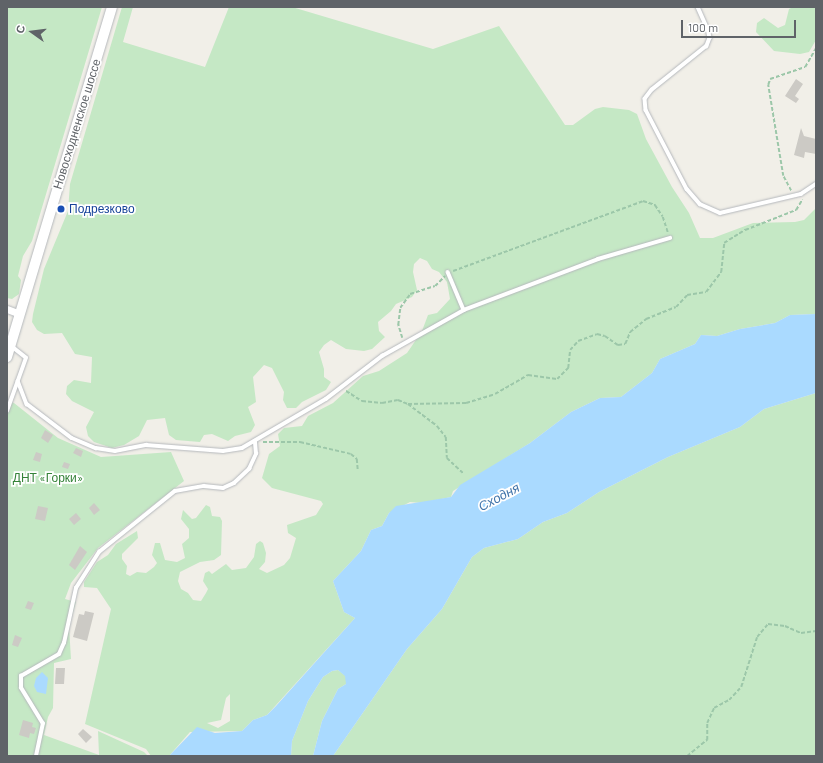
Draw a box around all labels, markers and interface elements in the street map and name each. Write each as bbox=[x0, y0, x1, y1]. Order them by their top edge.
north arrow bbox=[12, 12, 52, 52]
scale bar bbox=[683, 12, 798, 38]
text: 100 m bbox=[688, 20, 718, 34]
text: С bbox=[13, 24, 27, 34]
street label: Новосходненское шоссе bbox=[50, 57, 104, 191]
place label: Подрезково bbox=[69, 202, 135, 216]
marker: Подрезково bbox=[56, 204, 66, 214]
park label: ДНТ «Горки» bbox=[13, 471, 83, 485]
water label: Сходня bbox=[476, 480, 522, 514]

